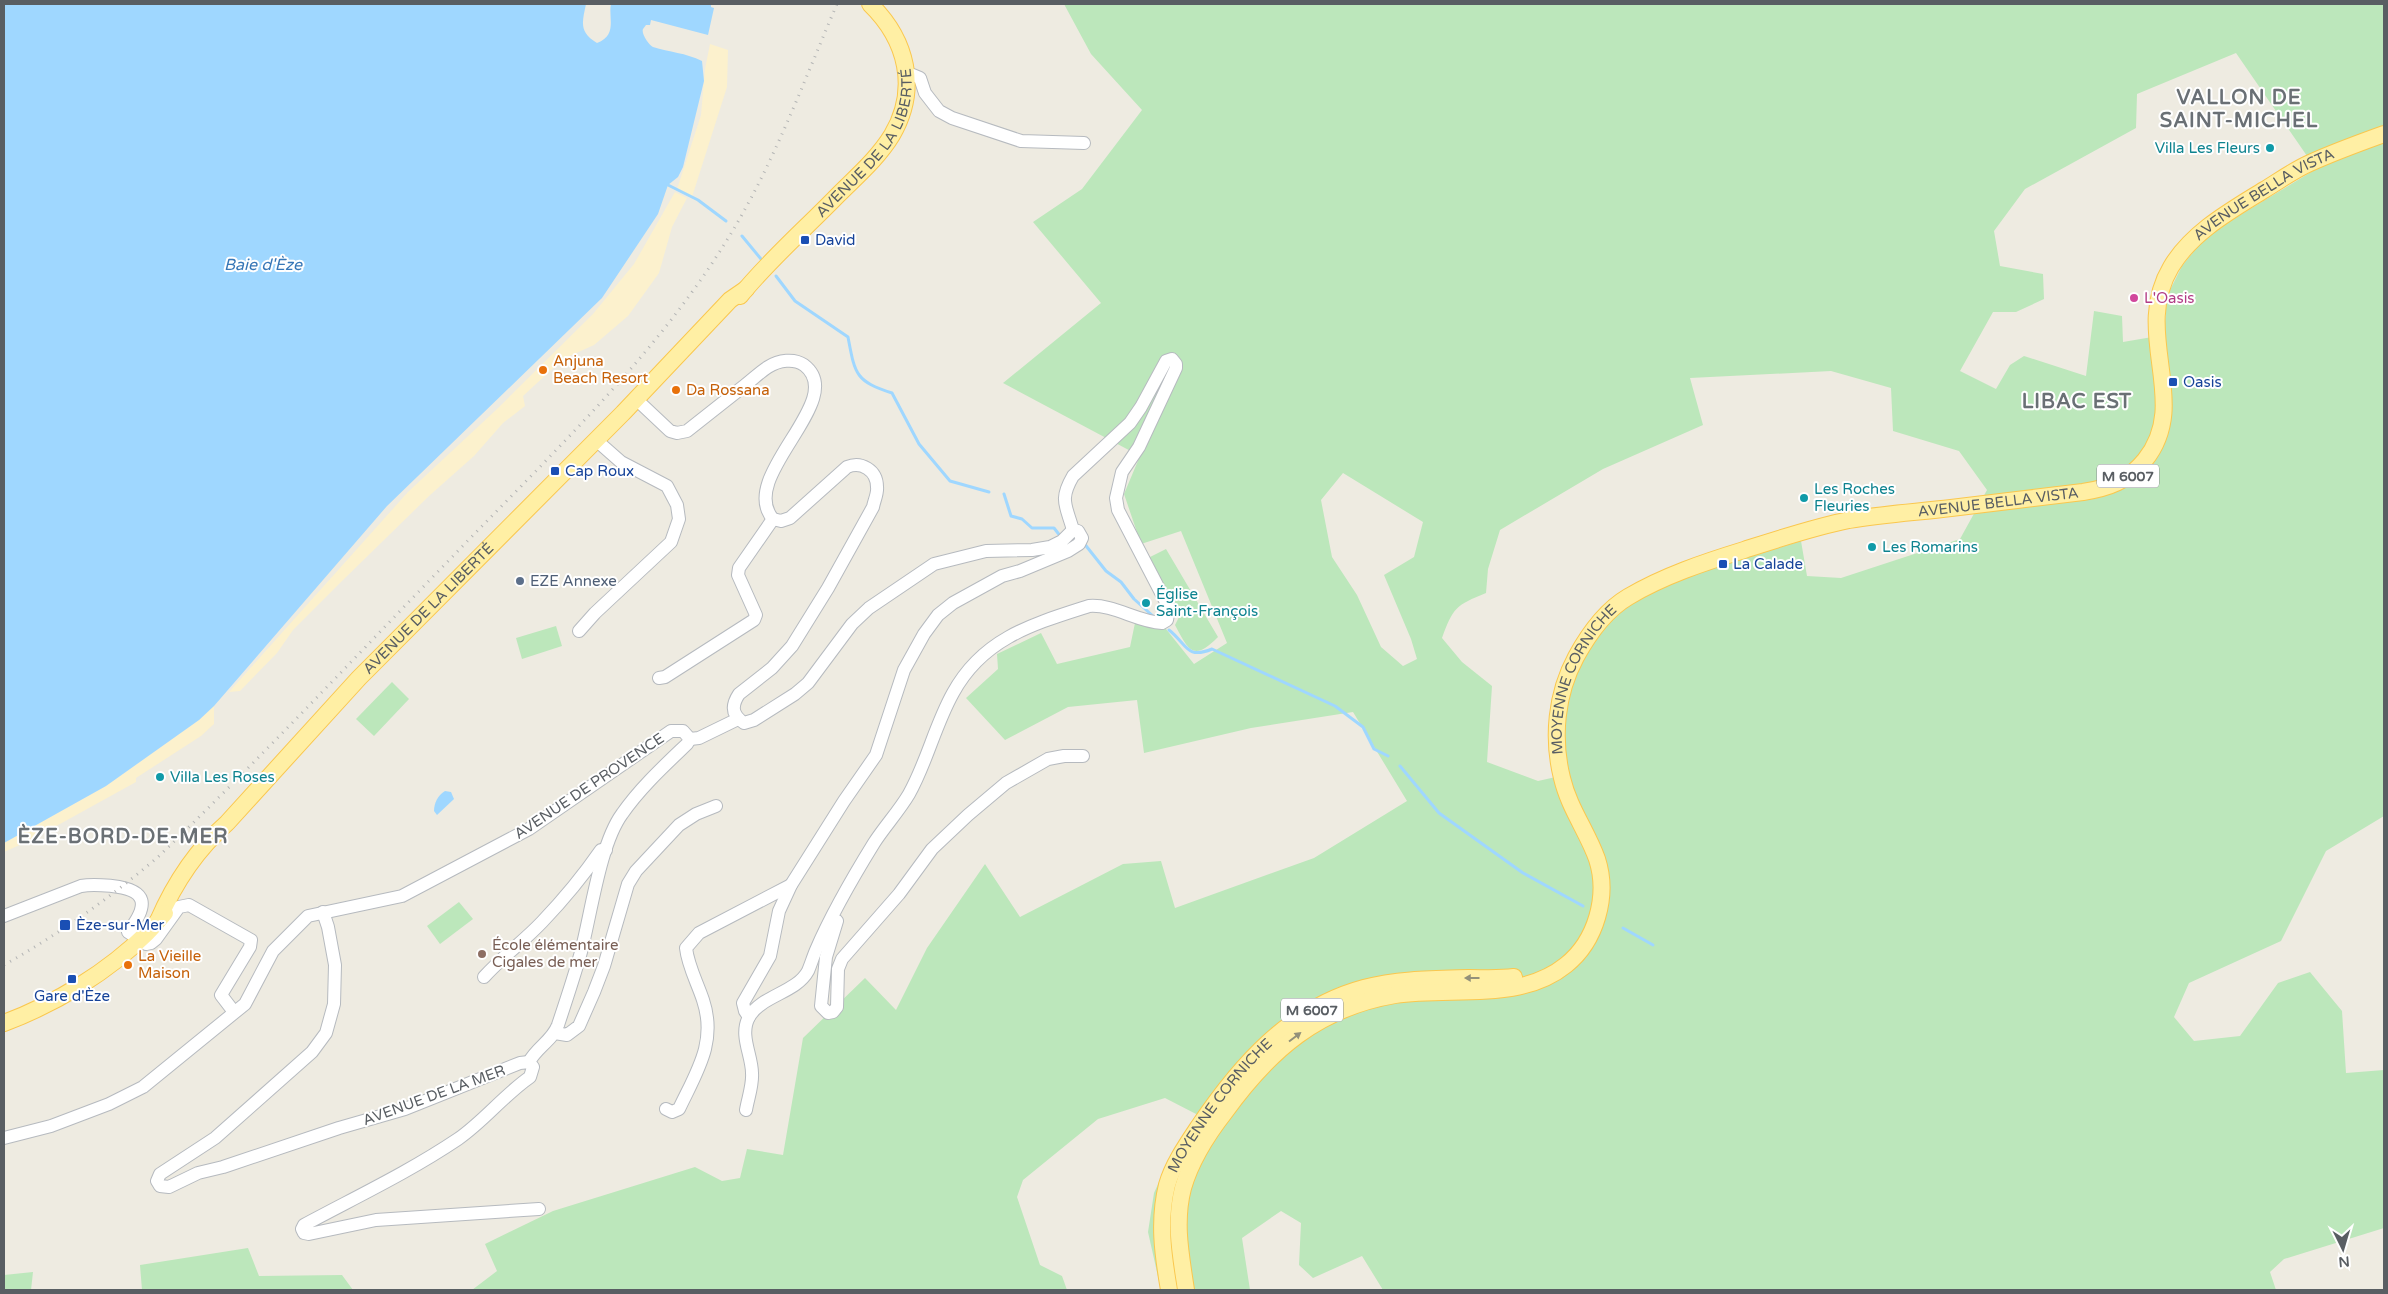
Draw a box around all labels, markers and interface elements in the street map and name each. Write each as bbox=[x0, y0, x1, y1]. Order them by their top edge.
street label: AVENUE DE LA LIBERTÉ bbox=[812, 67, 916, 221]
district label: VALLON DE SAINT-MICHEL bbox=[2160, 86, 2318, 133]
place label: Villa Les Fleurs bbox=[2155, 139, 2260, 157]
marker: Villa Les Fleurs bbox=[2264, 142, 2276, 154]
street label: AVENUE BELLA VISTA bbox=[2189, 145, 2337, 244]
place label: David bbox=[815, 231, 856, 249]
marker: David bbox=[799, 234, 811, 246]
water label: Baie d'Èze bbox=[224, 255, 303, 275]
place label: L'Oasis bbox=[2144, 289, 2195, 307]
marker: L'Oasis bbox=[2128, 292, 2140, 304]
place label: Anjuna Beach Resort bbox=[553, 352, 649, 387]
marker: Anjuna Beach Resort bbox=[537, 364, 549, 376]
place label: Oasis bbox=[2183, 373, 2222, 391]
marker: Oasis bbox=[2167, 376, 2179, 388]
place label: Da Rossana bbox=[686, 381, 770, 399]
marker: Da Rossana bbox=[670, 384, 682, 396]
district label: LIBAC EST bbox=[2022, 390, 2132, 414]
place label: Cap Roux bbox=[565, 462, 634, 480]
road number: M 6007 bbox=[2097, 464, 2159, 488]
marker: Cap Roux bbox=[549, 465, 561, 477]
place label: Les Roches Fleuries bbox=[1814, 480, 1895, 515]
street label: AVENUE BELLA VISTA bbox=[1917, 484, 2080, 520]
marker: Les Roches Fleuries bbox=[1798, 492, 1810, 504]
place label: Les Romarins bbox=[1882, 538, 1978, 556]
street label: AVENUE DE LA LIBERTÉ bbox=[359, 539, 497, 678]
marker: Les Romarins bbox=[1866, 541, 1878, 553]
place label: La Calade bbox=[1733, 555, 1803, 573]
marker: La Calade bbox=[1717, 558, 1729, 570]
place label: EZE Annexe bbox=[530, 572, 617, 590]
marker: EZE Annexe bbox=[514, 575, 526, 587]
place label: Église Saint-François bbox=[1156, 585, 1258, 620]
marker: Église Saint-François bbox=[1140, 597, 1152, 609]
street label: MOYENNE CORNICHE bbox=[1548, 601, 1620, 755]
street label: AVENUE DE PROVENCE bbox=[511, 729, 667, 843]
place label: Villa Les Roses bbox=[170, 768, 275, 786]
marker: Villa Les Roses bbox=[154, 771, 166, 783]
district label: ÈZE-BORD-DE-MER bbox=[17, 823, 229, 849]
place label: Èze-sur-Mer bbox=[76, 916, 165, 934]
marker: Èze-sur-Mer bbox=[58, 918, 72, 932]
place label: École élémentaire Cigales de mer bbox=[492, 936, 618, 971]
place label: La Vieille Maison bbox=[138, 947, 201, 982]
marker: École élémentaire Cigales de mer bbox=[476, 948, 488, 960]
marker: La Vieille Maison bbox=[122, 959, 134, 971]
marker: Gare d'Èze bbox=[66, 973, 78, 985]
one-way arrow bbox=[1464, 974, 1480, 982]
place label: Gare d'Èze bbox=[34, 987, 110, 1005]
road number: M 6007 bbox=[1281, 998, 1343, 1022]
one-way arrow bbox=[1288, 1032, 1301, 1043]
street label: MOYENNE CORNICHE bbox=[1164, 1035, 1276, 1175]
street label: AVENUE DE LA MER bbox=[360, 1061, 508, 1129]
north arrow bbox=[2318, 1224, 2368, 1274]
text: N bbox=[2338, 1252, 2350, 1270]

